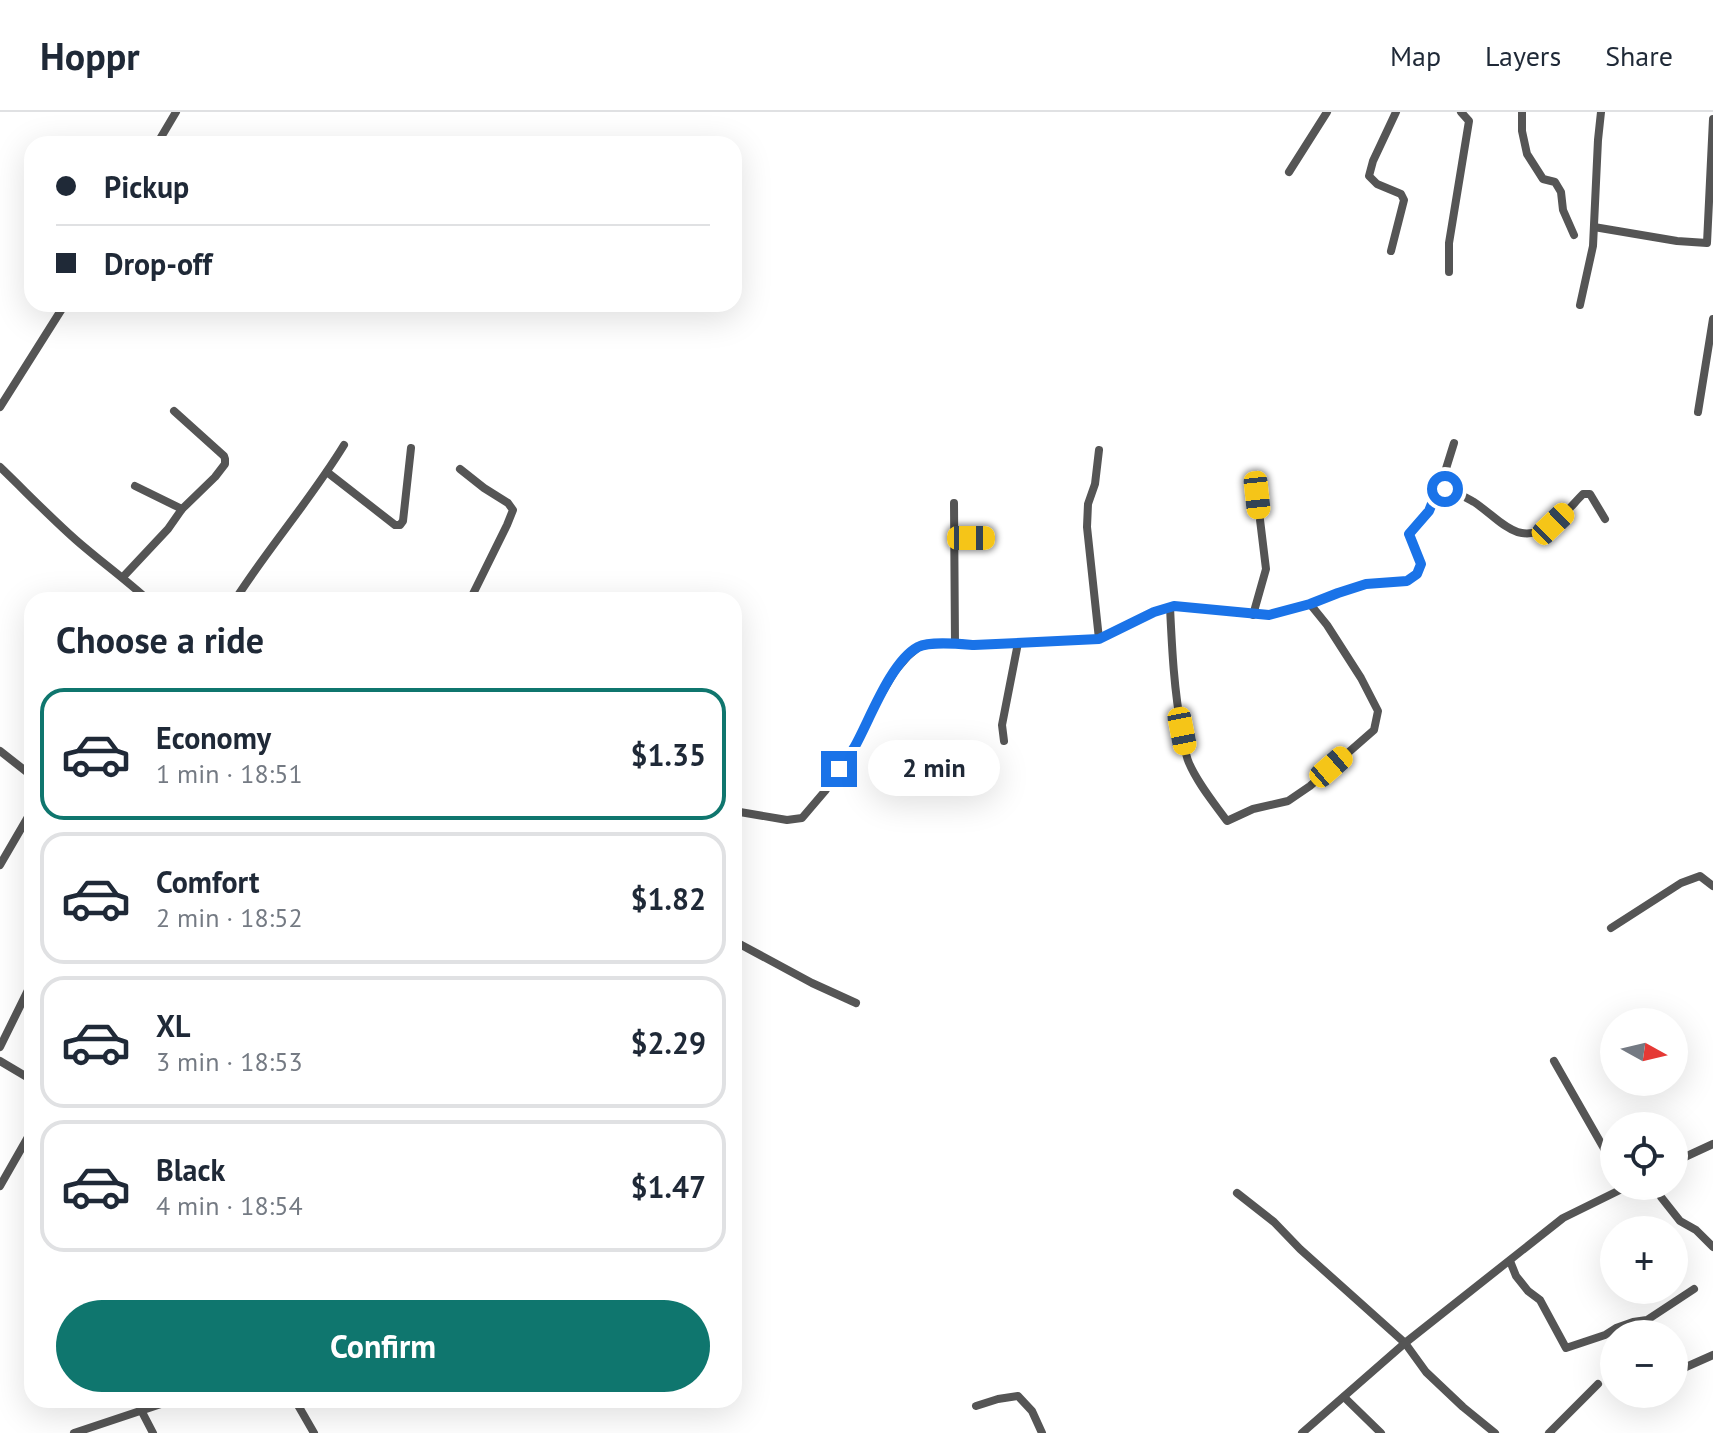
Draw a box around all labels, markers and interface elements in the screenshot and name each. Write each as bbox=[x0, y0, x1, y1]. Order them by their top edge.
text: Hoppr bbox=[40, 31, 140, 80]
text: Map bbox=[1390, 37, 1441, 74]
text: Layers bbox=[1485, 37, 1561, 74]
text: Share bbox=[1605, 37, 1673, 74]
text: Pickup bbox=[104, 167, 189, 206]
text: Drop-off bbox=[104, 244, 212, 283]
car bbox=[1243, 470, 1271, 520]
route start bbox=[1427, 471, 1463, 507]
car bbox=[1527, 499, 1579, 549]
car bbox=[947, 526, 995, 550]
text: Choose a ride bbox=[56, 616, 264, 663]
car bbox=[1166, 705, 1198, 757]
icon: car bbox=[60, 718, 132, 790]
text: Economy bbox=[156, 718, 271, 757]
text: $1.35 bbox=[631, 735, 706, 774]
callout: 2 min bbox=[867, 741, 999, 797]
car bbox=[1305, 742, 1357, 792]
route end bbox=[821, 751, 857, 787]
text: 2 min bbox=[902, 751, 966, 784]
text: 1 min · 18:51 bbox=[156, 757, 303, 790]
icon: car bbox=[60, 862, 132, 934]
text: Comfort bbox=[156, 862, 259, 901]
text: $1.82 bbox=[631, 879, 706, 918]
text: 2 min · 18:52 bbox=[156, 901, 303, 934]
icon: car bbox=[60, 1006, 132, 1078]
text: XL bbox=[156, 1006, 190, 1045]
north arrow bbox=[1600, 1008, 1688, 1096]
map controls bbox=[1600, 1008, 1688, 1408]
text: $2.29 bbox=[631, 1023, 706, 1062]
text: 3 min · 18:53 bbox=[156, 1045, 303, 1078]
button: locate bbox=[1600, 1112, 1688, 1200]
icon: car bbox=[60, 1150, 132, 1222]
text: Black bbox=[156, 1150, 225, 1189]
text: $1.47 bbox=[631, 1167, 706, 1206]
text: 4 min · 18:54 bbox=[156, 1189, 303, 1222]
button: + bbox=[1600, 1216, 1688, 1304]
button: Confirm bbox=[56, 1300, 710, 1392]
button: − bbox=[1600, 1320, 1688, 1408]

